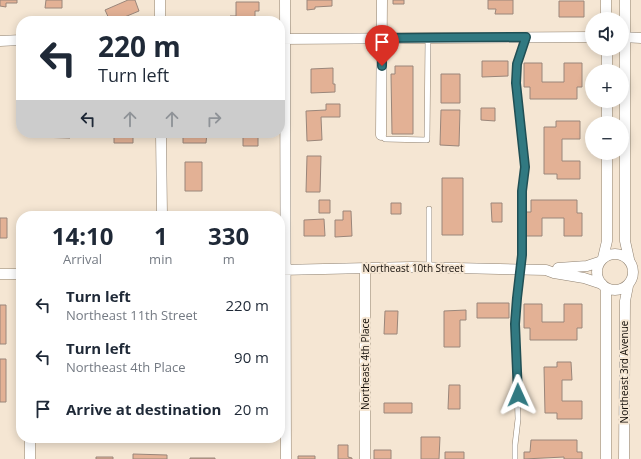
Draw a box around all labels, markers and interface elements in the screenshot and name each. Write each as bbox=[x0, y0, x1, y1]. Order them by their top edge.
map controls bbox=[585, 12, 629, 160]
button: sound bbox=[585, 12, 629, 56]
pin bbox=[365, 25, 399, 66]
text: 220 m bbox=[98, 27, 181, 65]
icon: arrive bbox=[371, 31, 393, 53]
icon: left bbox=[32, 32, 84, 84]
text: Turn left bbox=[98, 63, 169, 87]
button: + bbox=[585, 64, 629, 108]
icon: left bbox=[77, 108, 99, 130]
icon: ahead bbox=[119, 108, 141, 130]
icon: ahead bbox=[161, 108, 183, 130]
icon: right bbox=[203, 108, 225, 130]
button: − bbox=[585, 116, 629, 160]
text: 14:10 bbox=[52, 219, 113, 252]
text: 1 bbox=[154, 219, 168, 252]
text: 330 bbox=[208, 219, 249, 252]
text: Arrival bbox=[63, 250, 102, 268]
text: min bbox=[149, 250, 172, 268]
text: m bbox=[223, 250, 235, 268]
street label: Northeast 10th Street bbox=[362, 261, 464, 275]
text: Turn left bbox=[66, 286, 131, 306]
icon: left bbox=[32, 294, 54, 316]
text: 220 m bbox=[225, 295, 269, 315]
text: Northeast 11th Street bbox=[66, 306, 197, 324]
street label: Northeast 4th Place bbox=[358, 318, 372, 410]
street label: Northeast 3rd Avenue bbox=[617, 320, 631, 423]
text: Turn left bbox=[66, 338, 131, 358]
icon: left bbox=[32, 346, 54, 368]
text: 90 m bbox=[234, 347, 269, 367]
text: Northeast 4th Place bbox=[66, 358, 186, 376]
position arrow bbox=[497, 374, 539, 416]
icon: arrive bbox=[32, 398, 54, 420]
text: Arrive at destination bbox=[66, 399, 221, 419]
text: 20 m bbox=[234, 399, 269, 419]

